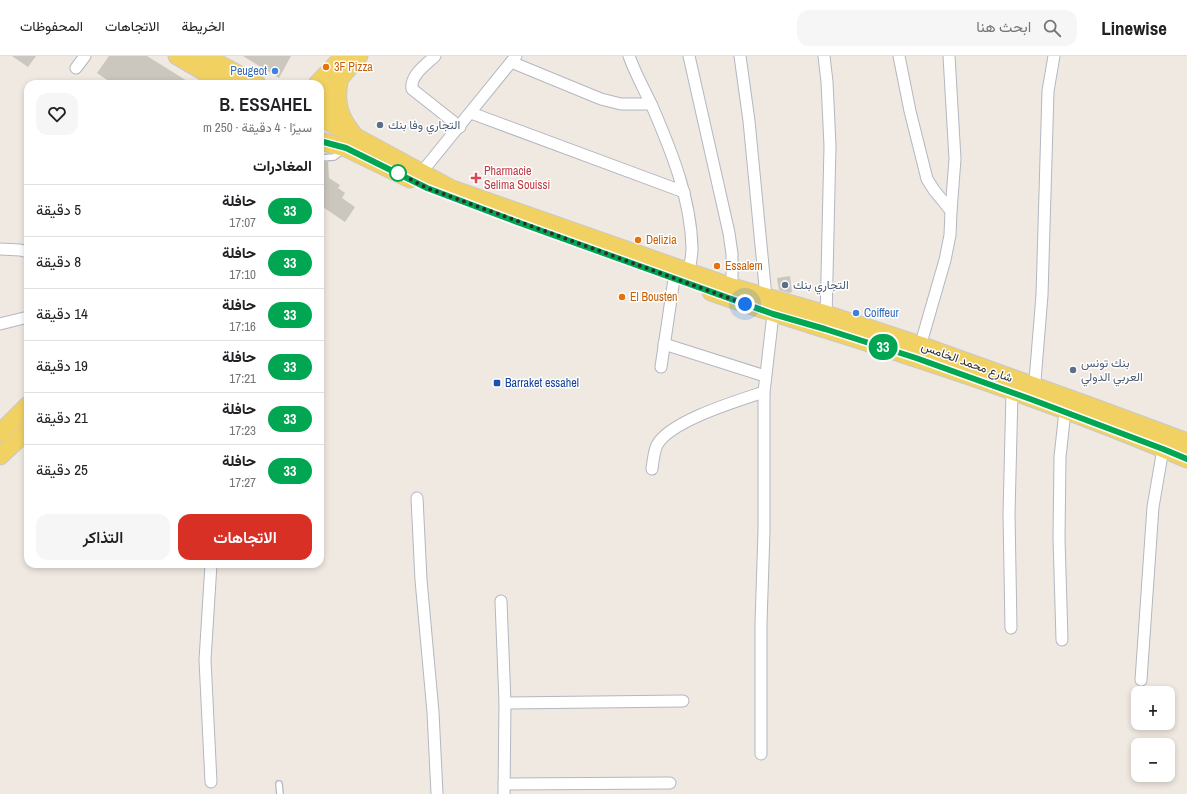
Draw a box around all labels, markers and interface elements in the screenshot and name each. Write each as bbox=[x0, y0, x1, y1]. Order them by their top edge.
search box bbox=[797, 10, 1077, 46]
text: Linewise bbox=[1101, 15, 1167, 41]
text: ابحث هنا bbox=[976, 16, 1031, 37]
text: المحفوظات bbox=[20, 17, 83, 35]
text: الاتجاهات bbox=[105, 17, 159, 35]
text: الخريطة bbox=[181, 17, 225, 35]
icon: search bbox=[1041, 17, 1063, 39]
place label: 3F Pizza bbox=[334, 59, 373, 75]
marker: 3F Pizza bbox=[321, 62, 331, 72]
place label: Peugeot bbox=[230, 63, 267, 79]
marker: Peugeot bbox=[270, 66, 280, 76]
text: B. ESSAHEL bbox=[219, 91, 312, 117]
button: heart bbox=[36, 93, 78, 135]
place label: التجاري وفا بنك bbox=[388, 117, 460, 135]
text: سيرًا · 4 دقيقة · 250 m bbox=[203, 119, 312, 136]
marker: التجاري وفا بنك bbox=[375, 120, 385, 130]
text: المغادرات bbox=[253, 155, 312, 176]
place label: Pharmacie Selima Souissi bbox=[484, 163, 550, 193]
unlabelled marker bbox=[389, 164, 407, 182]
marker: Pharmacie Selima Souissi bbox=[471, 173, 481, 183]
text: حافلة bbox=[222, 190, 256, 211]
text: 5 دقيقة bbox=[36, 199, 81, 220]
text: 33 bbox=[284, 202, 296, 220]
text: 17:07 bbox=[229, 214, 256, 231]
place label: Delizia bbox=[646, 232, 677, 248]
marker: Delizia bbox=[633, 235, 643, 245]
text: حافلة bbox=[222, 242, 256, 263]
text: 8 دقيقة bbox=[36, 251, 81, 272]
text: 33 bbox=[284, 254, 296, 272]
place label: Essalem bbox=[725, 258, 763, 274]
marker: Essalem bbox=[712, 261, 722, 271]
text: 17:10 bbox=[229, 266, 256, 283]
place label: التجاري بنك bbox=[793, 277, 849, 295]
marker: التجاري بنك bbox=[780, 280, 790, 290]
place label: El Bousten bbox=[630, 289, 678, 305]
marker: El Bousten bbox=[617, 292, 627, 302]
text: حافلة bbox=[222, 294, 256, 315]
your location bbox=[735, 294, 755, 314]
text: 14 دقيقة bbox=[36, 303, 88, 324]
place label: Coiffeur bbox=[864, 305, 900, 321]
text: 33 bbox=[284, 306, 296, 324]
marker: Coiffeur bbox=[851, 308, 861, 318]
text: 17:16 bbox=[229, 318, 256, 335]
line badge: 33 bbox=[865, 334, 901, 360]
text: 33 bbox=[877, 338, 889, 356]
street label: شارع محمد الخامس bbox=[919, 338, 1015, 387]
text: حافلة bbox=[222, 346, 256, 367]
text: 19 دقيقة bbox=[36, 355, 88, 376]
place label: بنك تونس العربي الدولي bbox=[1081, 355, 1143, 387]
text: 33 bbox=[284, 358, 296, 376]
marker: بنك تونس العربي الدولي bbox=[1068, 365, 1078, 375]
text: 17:21 bbox=[229, 370, 256, 387]
place label: Barraket essahel bbox=[505, 375, 579, 391]
marker: Barraket essahel bbox=[492, 378, 502, 388]
text: حافلة bbox=[222, 398, 256, 419]
text: 21 دقيقة bbox=[36, 407, 88, 428]
text: 33 bbox=[284, 410, 296, 428]
text: 17:23 bbox=[229, 422, 256, 439]
text: حافلة bbox=[222, 450, 256, 471]
text: 25 دقيقة bbox=[36, 459, 88, 480]
text: 33 bbox=[284, 462, 296, 480]
text: 17:27 bbox=[229, 474, 256, 491]
button: التذاكر bbox=[36, 514, 170, 560]
button: الاتجاهات bbox=[178, 514, 312, 560]
map controls bbox=[1131, 686, 1175, 782]
button: + bbox=[1131, 686, 1175, 730]
button: − bbox=[1131, 738, 1175, 782]

